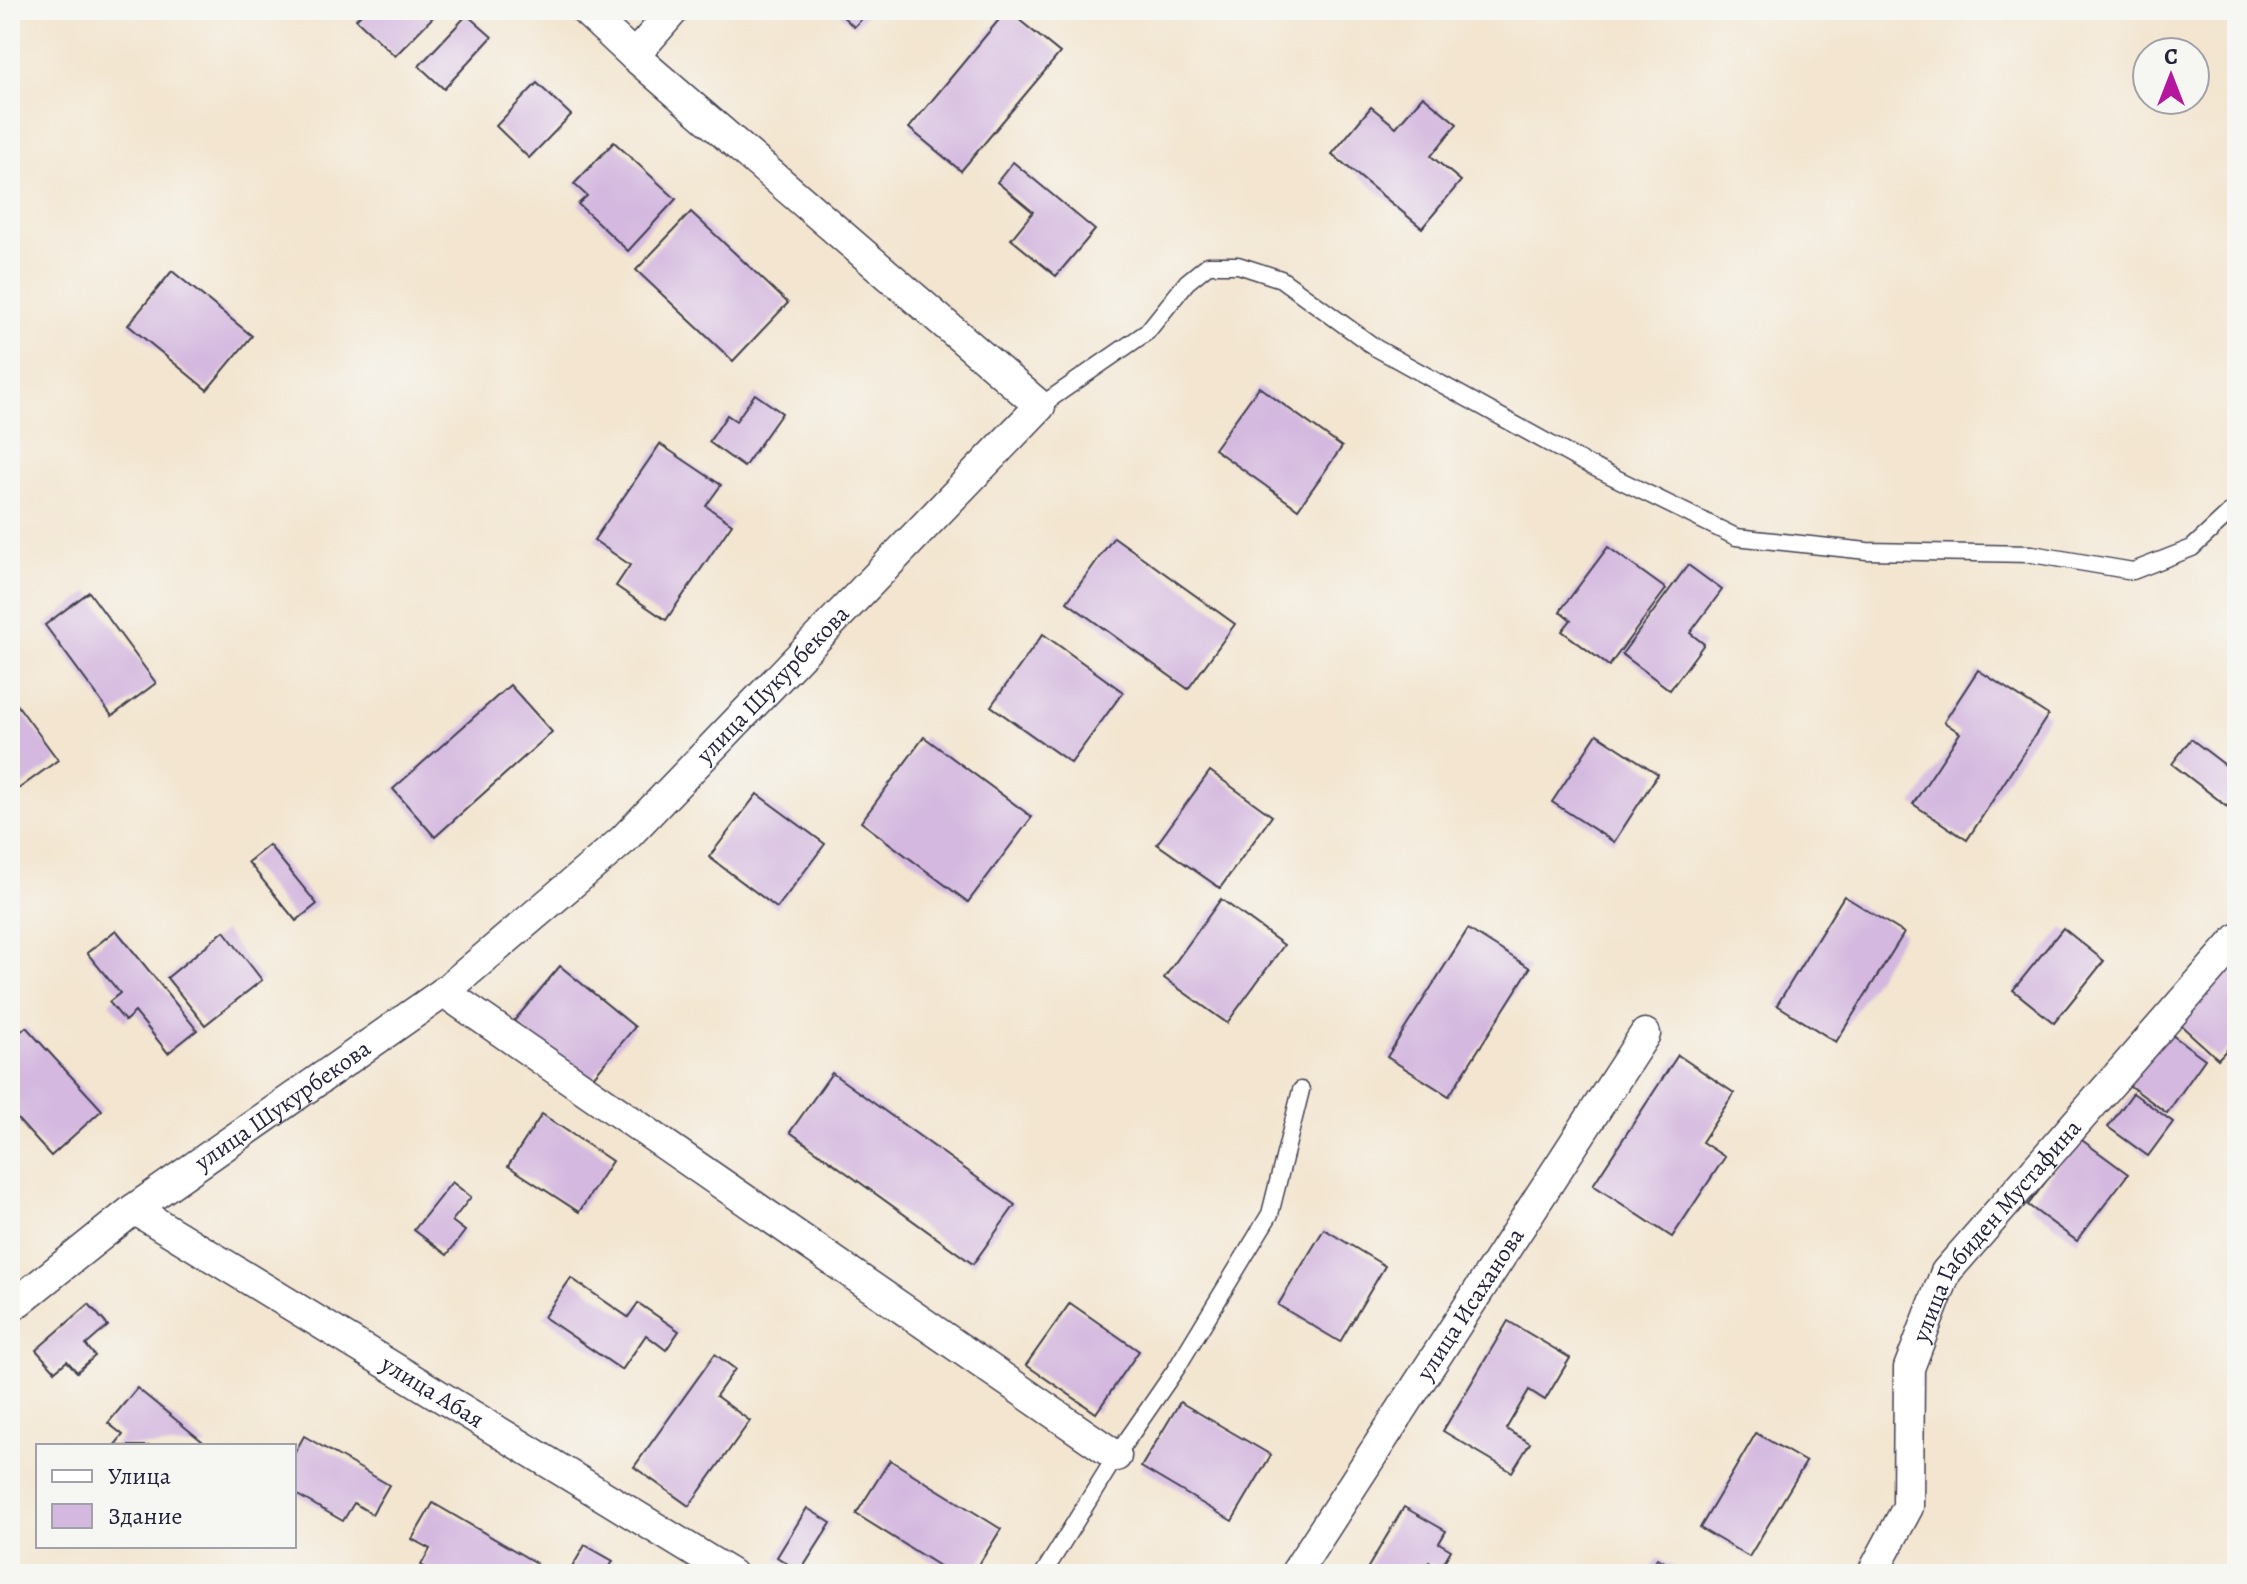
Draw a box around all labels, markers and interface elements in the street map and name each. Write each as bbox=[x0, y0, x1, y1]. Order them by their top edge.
north arrow bbox=[2131, 36, 2211, 116]
text: С bbox=[2164, 42, 2178, 72]
street label: улица Шукурбекова bbox=[688, 598, 856, 771]
street label: улица Шукурбекова bbox=[187, 1032, 377, 1178]
street label: улица Габиден Мустафина bbox=[1904, 1112, 2088, 1348]
street label: улица Исаханова bbox=[1408, 1221, 1531, 1387]
street label: улица Абая bbox=[374, 1347, 490, 1435]
legend bbox=[36, 1444, 296, 1548]
text: Улица bbox=[108, 1460, 171, 1492]
text: Здание bbox=[108, 1500, 183, 1532]

